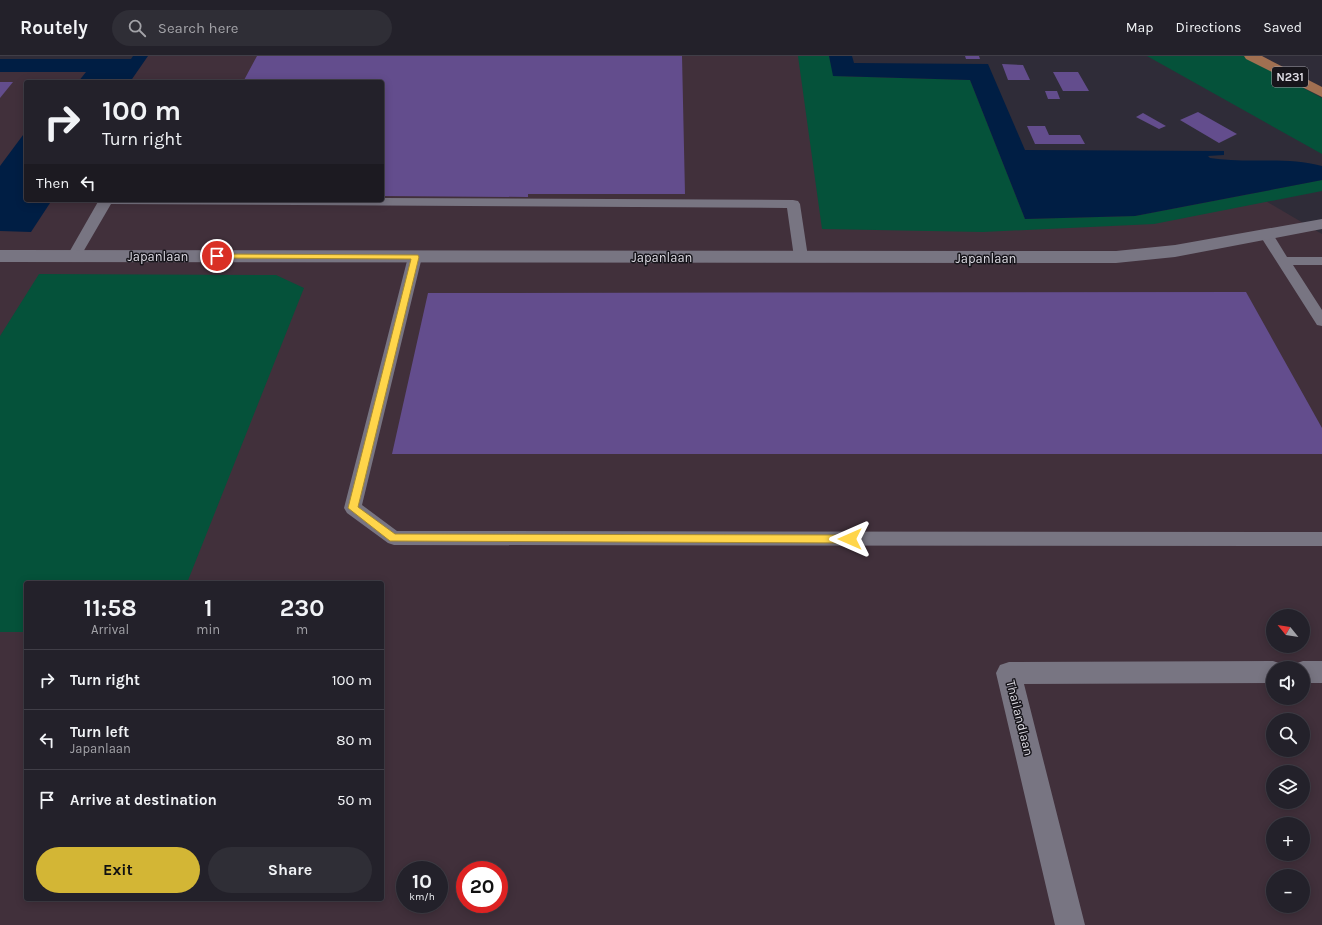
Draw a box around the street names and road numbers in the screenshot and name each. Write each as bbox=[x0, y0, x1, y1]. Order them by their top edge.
road number: N231 bbox=[1272, 67, 1308, 87]
street label: Japanlaan bbox=[128, 249, 188, 264]
street label: Japanlaan bbox=[632, 250, 692, 265]
street label: Japanlaan bbox=[956, 251, 1016, 266]
street label: Thailandlaan bbox=[1003, 679, 1037, 757]

